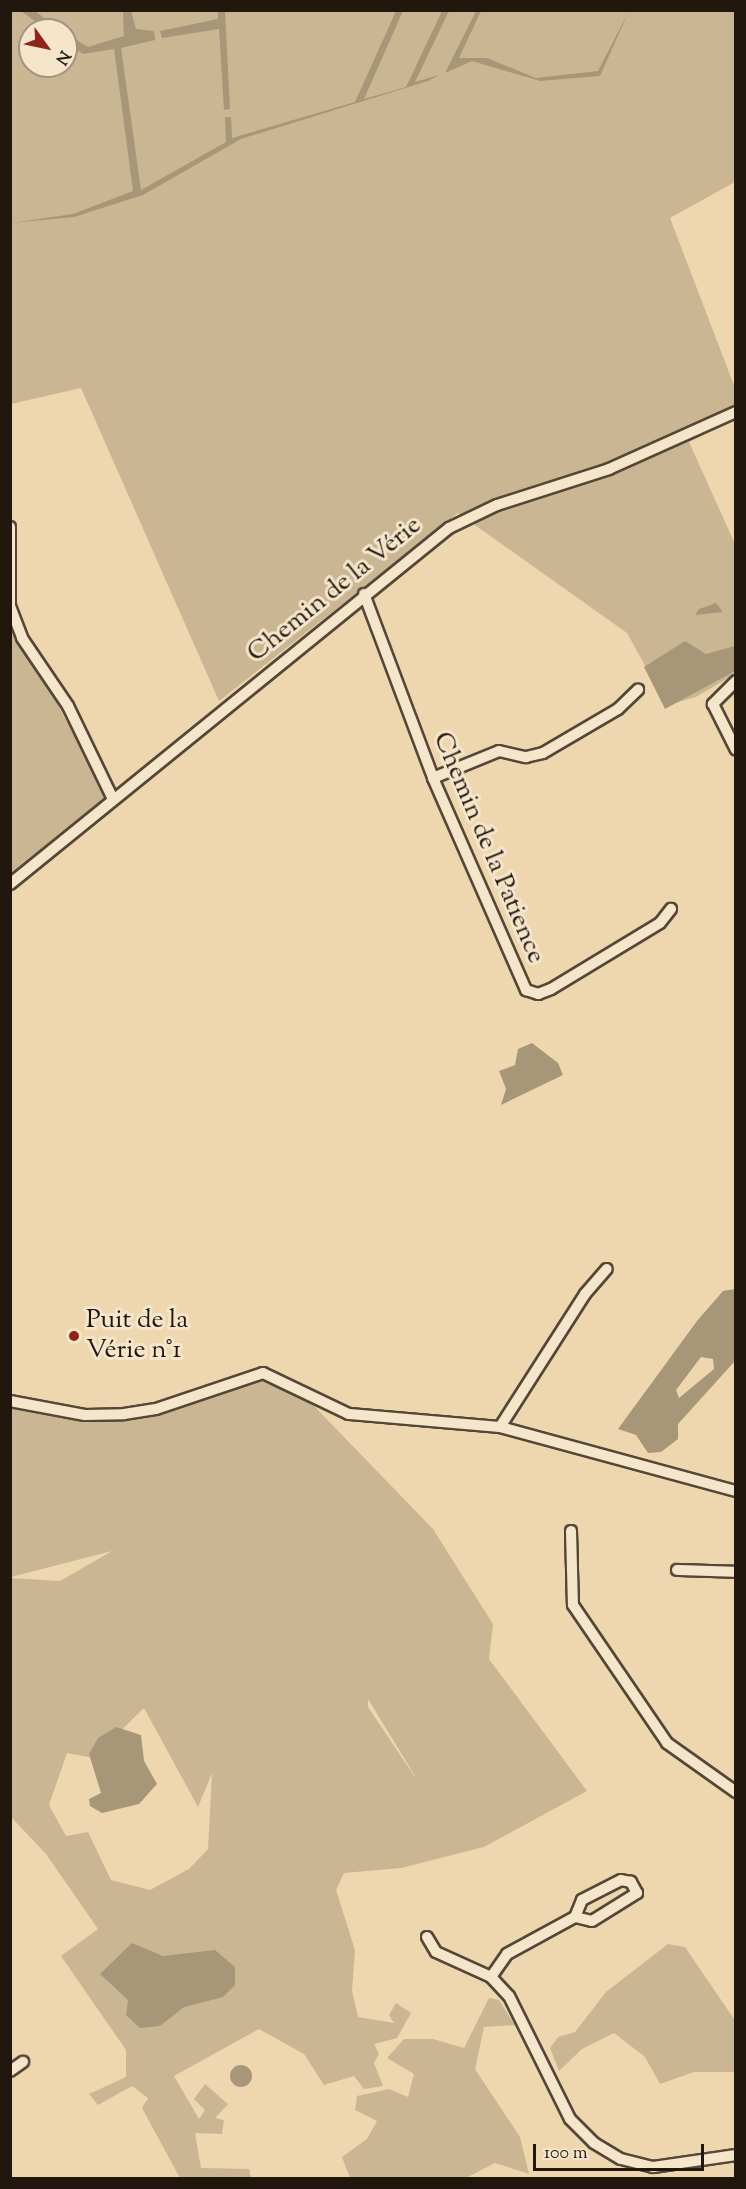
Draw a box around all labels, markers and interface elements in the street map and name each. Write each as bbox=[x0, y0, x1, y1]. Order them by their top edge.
north arrow bbox=[18, 18, 78, 78]
text: N bbox=[49, 45, 75, 69]
street label: Chemin de la Vérie bbox=[242, 510, 428, 670]
street label: Chemin de la Patience bbox=[425, 728, 551, 968]
place label: Puit de la Vérie n°1 bbox=[86, 1305, 188, 1366]
marker: Puit de la Vérie n°1 bbox=[67, 1329, 81, 1343]
scale bar bbox=[536, 2132, 707, 2170]
text: 100 m bbox=[544, 2141, 588, 2167]

